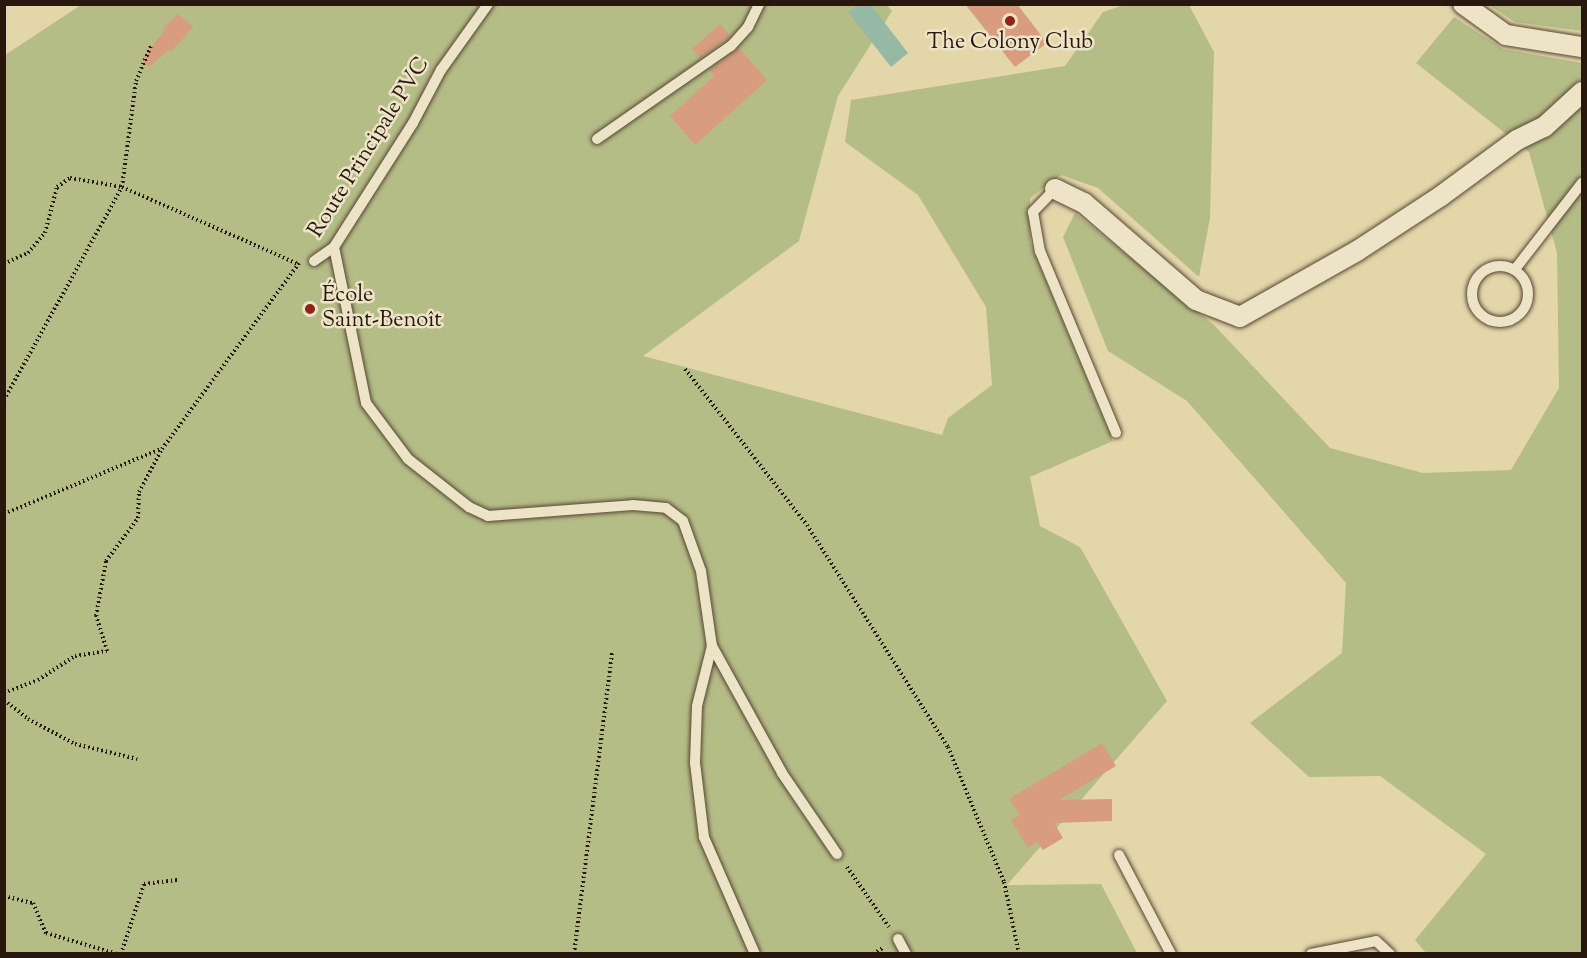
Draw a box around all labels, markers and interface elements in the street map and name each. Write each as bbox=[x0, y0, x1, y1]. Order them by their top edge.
marker: The Colony Club bbox=[1003, 14, 1017, 28]
place label: The Colony Club bbox=[927, 31, 1093, 57]
street label: Route Principale PVC bbox=[304, 53, 436, 243]
place label: École Saint-Benoît bbox=[322, 283, 442, 334]
marker: École Saint-Benoît bbox=[303, 302, 317, 316]

